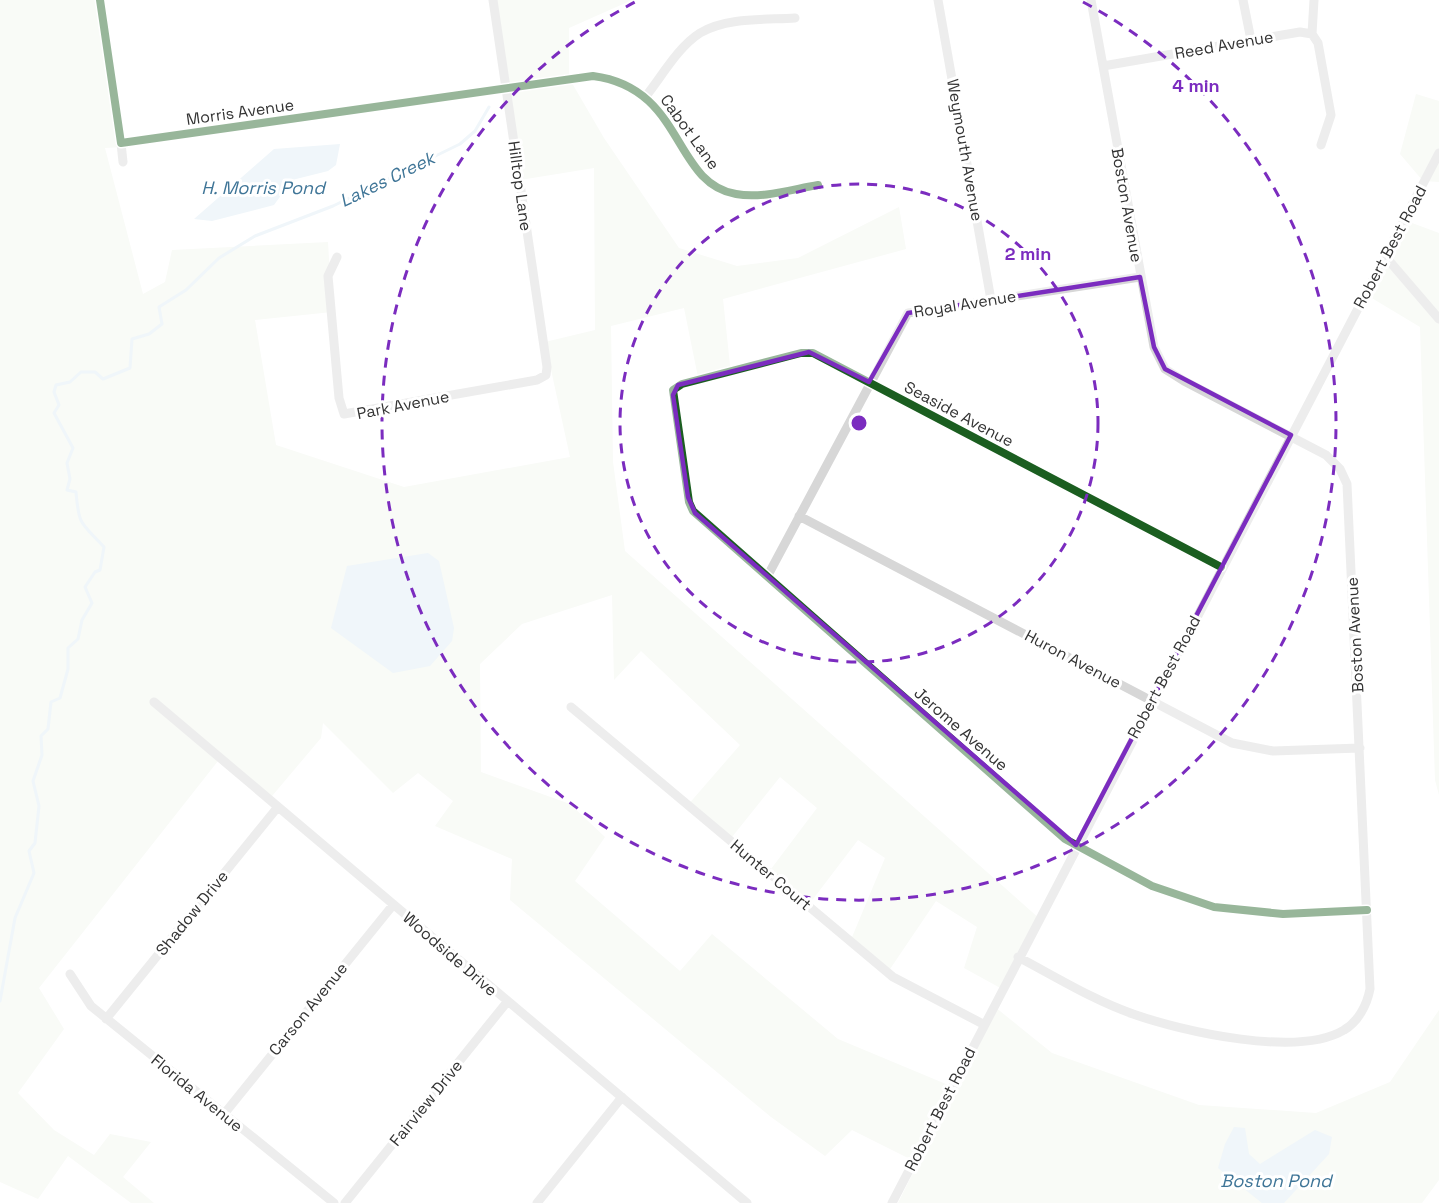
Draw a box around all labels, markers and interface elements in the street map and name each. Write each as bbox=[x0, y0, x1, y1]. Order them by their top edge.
street label: Reed Avenue bbox=[1173, 26, 1275, 64]
text: 4 min bbox=[1172, 74, 1220, 97]
street label: Weymouth Avenue bbox=[942, 77, 988, 223]
street label: Cabot Lane bbox=[656, 90, 724, 174]
street label: Morris Avenue bbox=[185, 94, 295, 130]
street label: Hilltop Lane bbox=[503, 140, 537, 232]
water label: Lakes Creek bbox=[336, 145, 440, 212]
street label: Boston Avenue bbox=[1107, 146, 1147, 264]
water label: H. Morris Pond bbox=[201, 176, 327, 199]
street label: Robert Best Road bbox=[1349, 182, 1431, 312]
text: 2 min bbox=[1005, 242, 1051, 265]
street label: Royal Avenue bbox=[912, 286, 1018, 322]
street label: Seaside Avenue bbox=[901, 376, 1017, 452]
street label: Park Avenue bbox=[355, 386, 451, 424]
centre of rings bbox=[849, 413, 869, 433]
street label: Boston Avenue bbox=[1341, 577, 1369, 693]
street label: Robert Best Road bbox=[1123, 612, 1205, 742]
street label: Huron Avenue bbox=[1021, 625, 1125, 693]
street label: Jerome Avenue bbox=[910, 682, 1012, 776]
street label: Hunter Court bbox=[726, 835, 816, 915]
street label: Shadow Drive bbox=[151, 866, 233, 960]
street label: Woodside Drive bbox=[398, 907, 502, 1001]
street label: Carson Avenue bbox=[264, 958, 352, 1060]
street label: Robert Best Road bbox=[900, 1044, 980, 1174]
street label: Florida Avenue bbox=[147, 1049, 247, 1137]
street label: Fairview Drive bbox=[385, 1056, 467, 1150]
water label: Boston Pond bbox=[1220, 1169, 1334, 1192]

